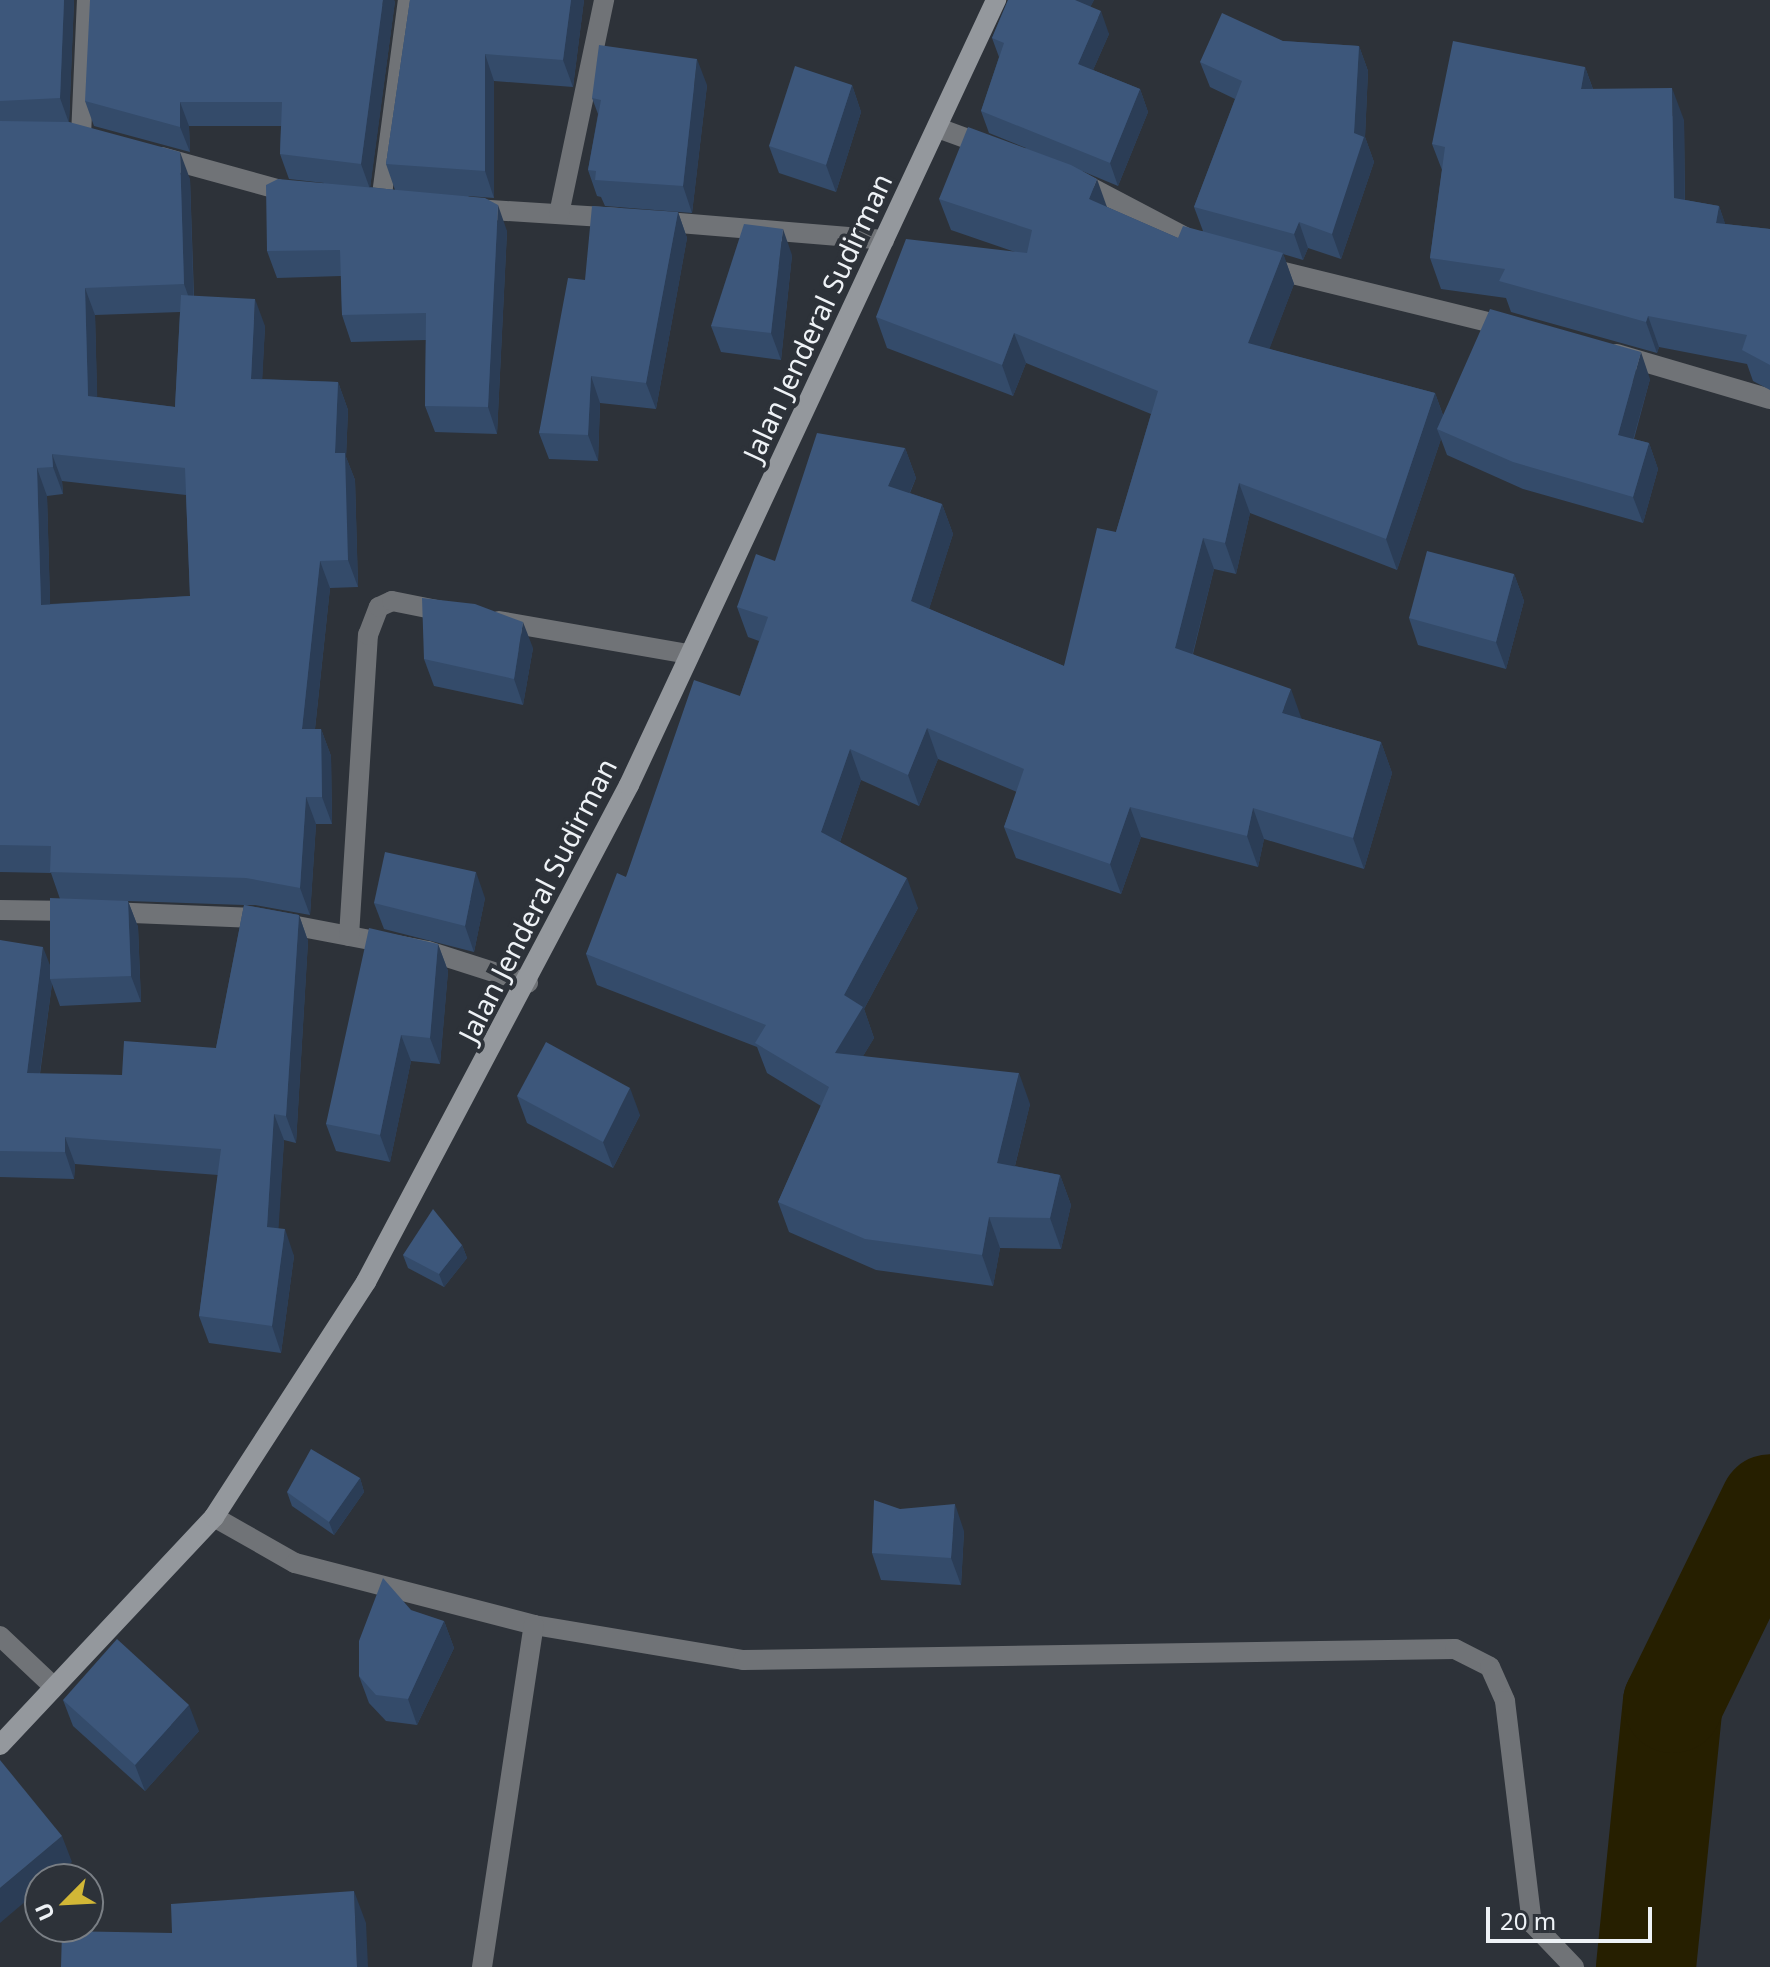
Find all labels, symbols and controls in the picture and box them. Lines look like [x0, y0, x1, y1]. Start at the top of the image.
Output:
street label: Jalan Jenderal Sudirman [735, 168, 899, 466]
street label: Jalan Jenderal Sudirman [451, 753, 623, 1047]
north arrow [24, 1863, 104, 1943]
scale bar [1490, 1891, 1656, 1941]
text: U [27, 1898, 61, 1926]
text: 20 m [1500, 1904, 1556, 1937]

